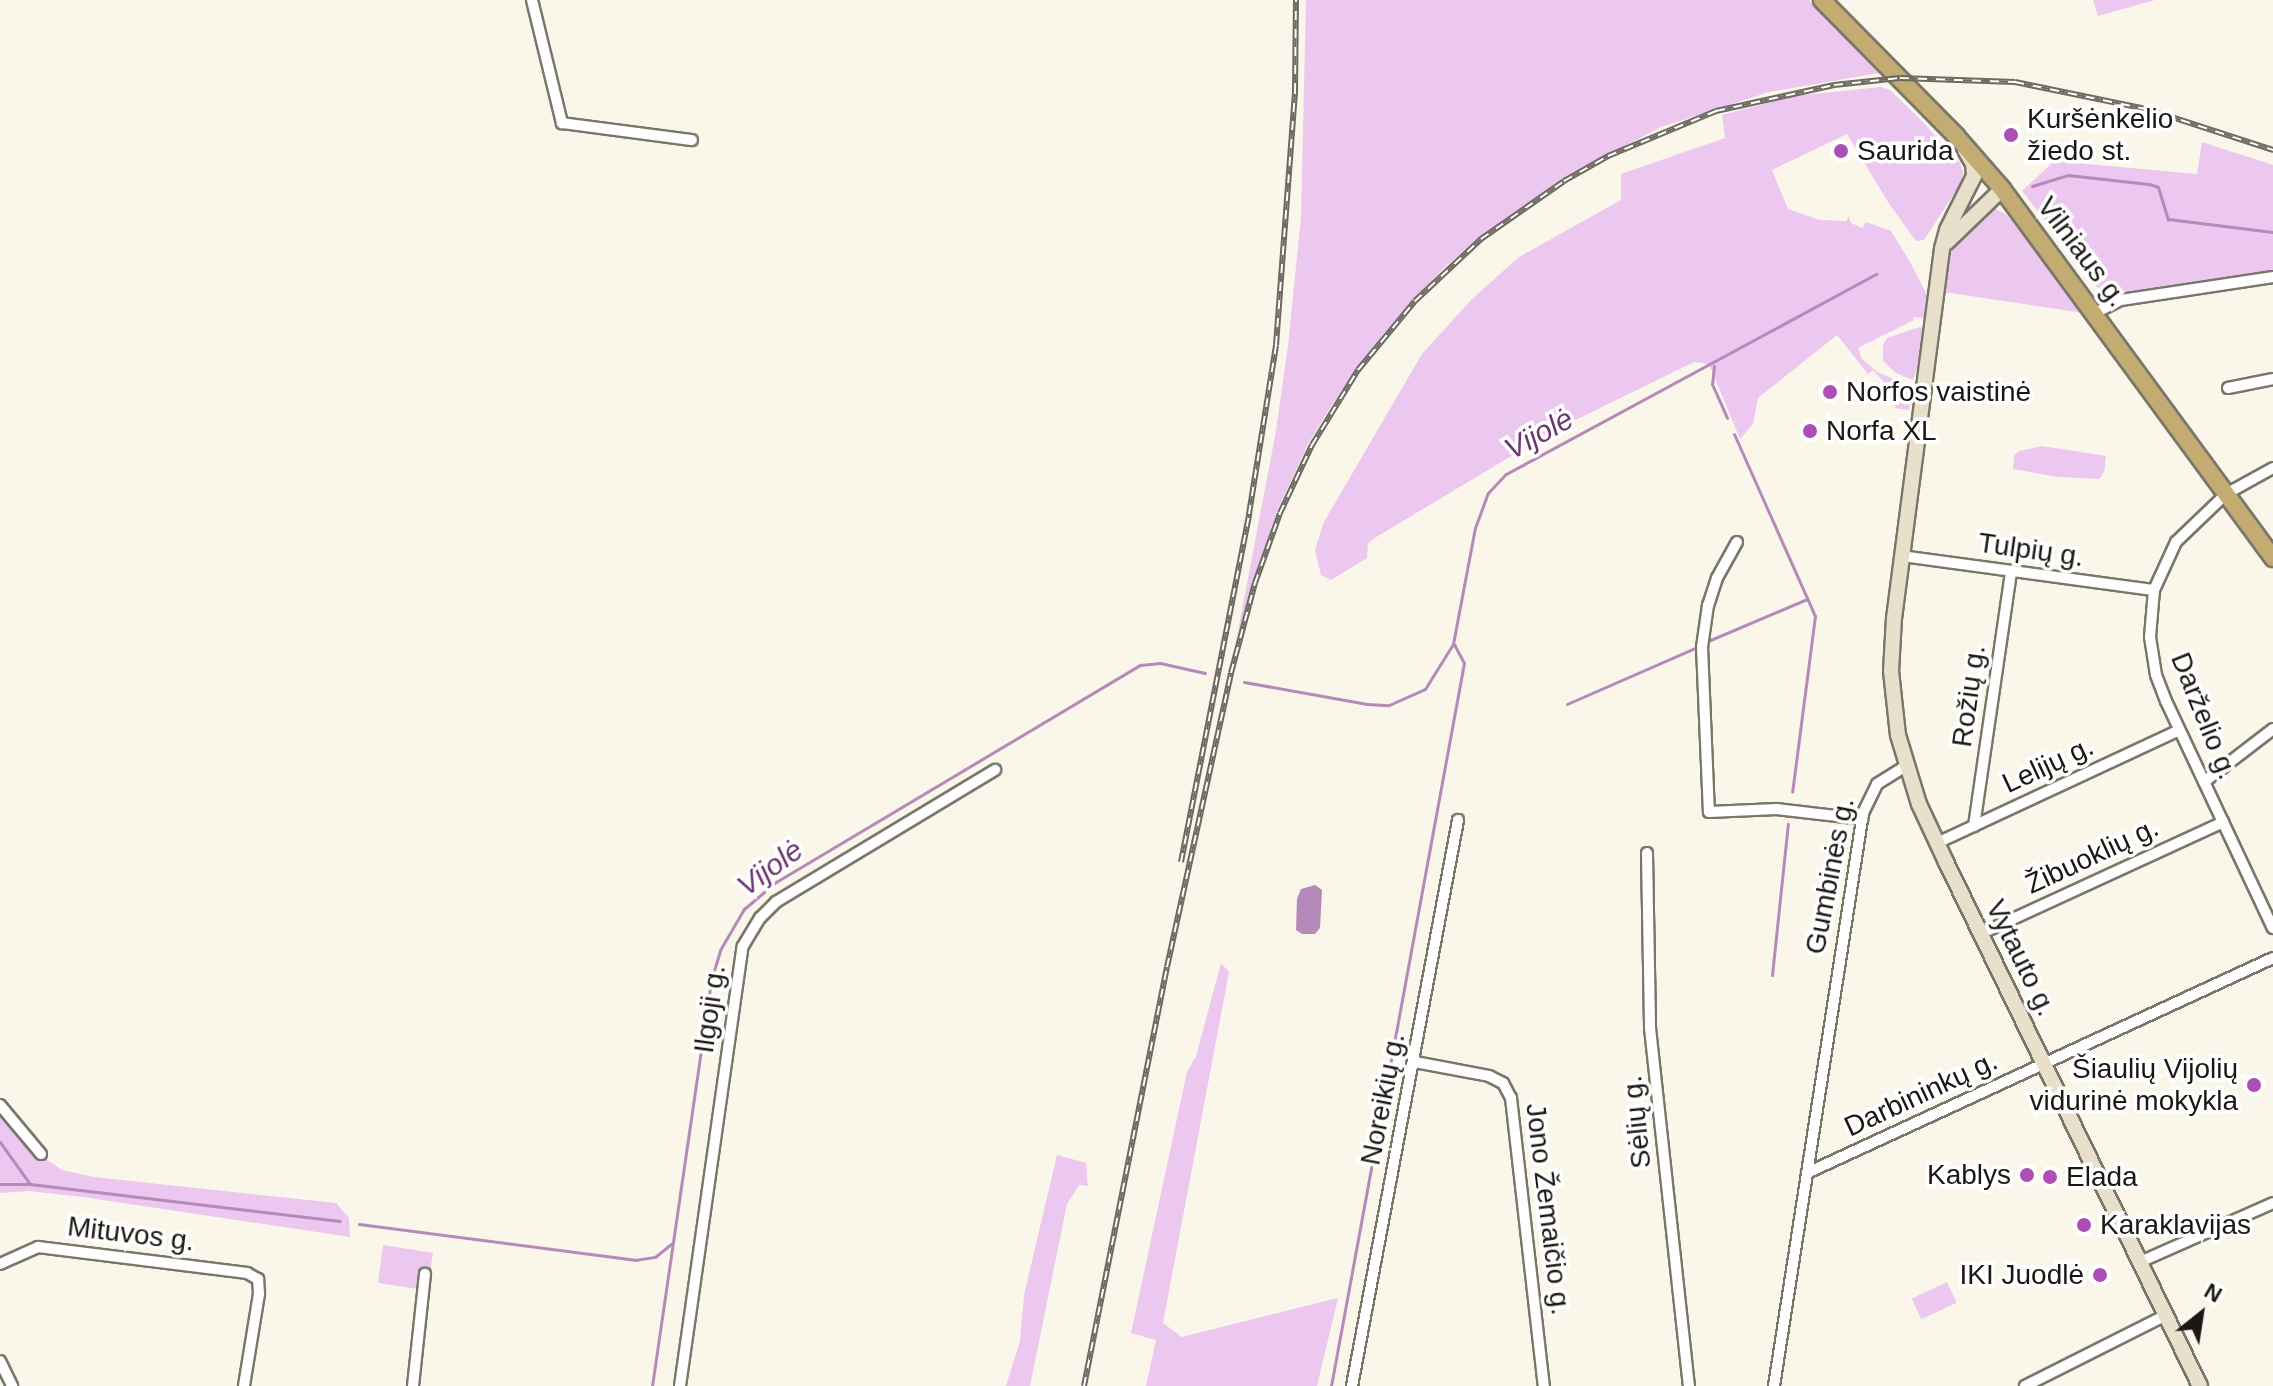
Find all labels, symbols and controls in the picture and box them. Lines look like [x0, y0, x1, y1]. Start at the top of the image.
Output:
place label: Kuršėnkelio žiedo st. [2027, 102, 2173, 168]
marker: Kuršėnkelio žiedo st. [2002, 126, 2020, 144]
place label: Saurida [1857, 134, 1954, 168]
marker: Saurida [1832, 142, 1850, 160]
street label: Vilniaus g. [2030, 191, 2134, 313]
place label: Norfos vaistinė [1846, 375, 2031, 409]
marker: Norfos vaistinė [1821, 383, 1839, 401]
water label: Vijolė [1498, 401, 1580, 467]
place label: Norfa XL [1826, 414, 1936, 448]
marker: Norfa XL [1801, 422, 1819, 440]
street label: Tulpių g. [1976, 526, 2086, 574]
street label: Rožių g. [1945, 643, 1993, 749]
street label: Darželio g. [2163, 648, 2245, 784]
street label: Lelijų g. [1997, 729, 2099, 801]
street label: Gumbinės g. [1798, 795, 1862, 957]
street label: Žibuoklių g. [2020, 811, 2164, 901]
water label: Vijolė [730, 832, 810, 904]
street label: Vytauto g. [1978, 894, 2064, 1022]
street label: Ilgoji g. [687, 963, 733, 1055]
street label: Noreikių g. [1354, 1030, 1412, 1168]
street label: Darbininkų g. [1839, 1044, 2003, 1144]
place label: Šiaulių Vijolių vidurinė mokykla [2029, 1052, 2238, 1118]
street label: Sėlių g. [1615, 1074, 1659, 1170]
marker: Šiaulių Vijolių vidurinė mokykla [2245, 1076, 2263, 1094]
street label: Jono Žemaičio g. [1518, 1101, 1578, 1317]
place label: Kablys [1927, 1158, 2011, 1192]
place label: Elada [2066, 1160, 2138, 1194]
marker: Kablys [2018, 1166, 2036, 1184]
marker: Elada [2041, 1168, 2059, 1186]
place label: Karaklavijas [2100, 1208, 2251, 1242]
street label: Mituvos g. [66, 1210, 196, 1258]
marker: Karaklavijas [2075, 1216, 2093, 1234]
place label: IKI Juodlė [1959, 1258, 2084, 1292]
marker: IKI Juodlė [2091, 1266, 2109, 1284]
north arrow [2161, 1274, 2241, 1354]
text: N [2200, 1278, 2226, 1308]

